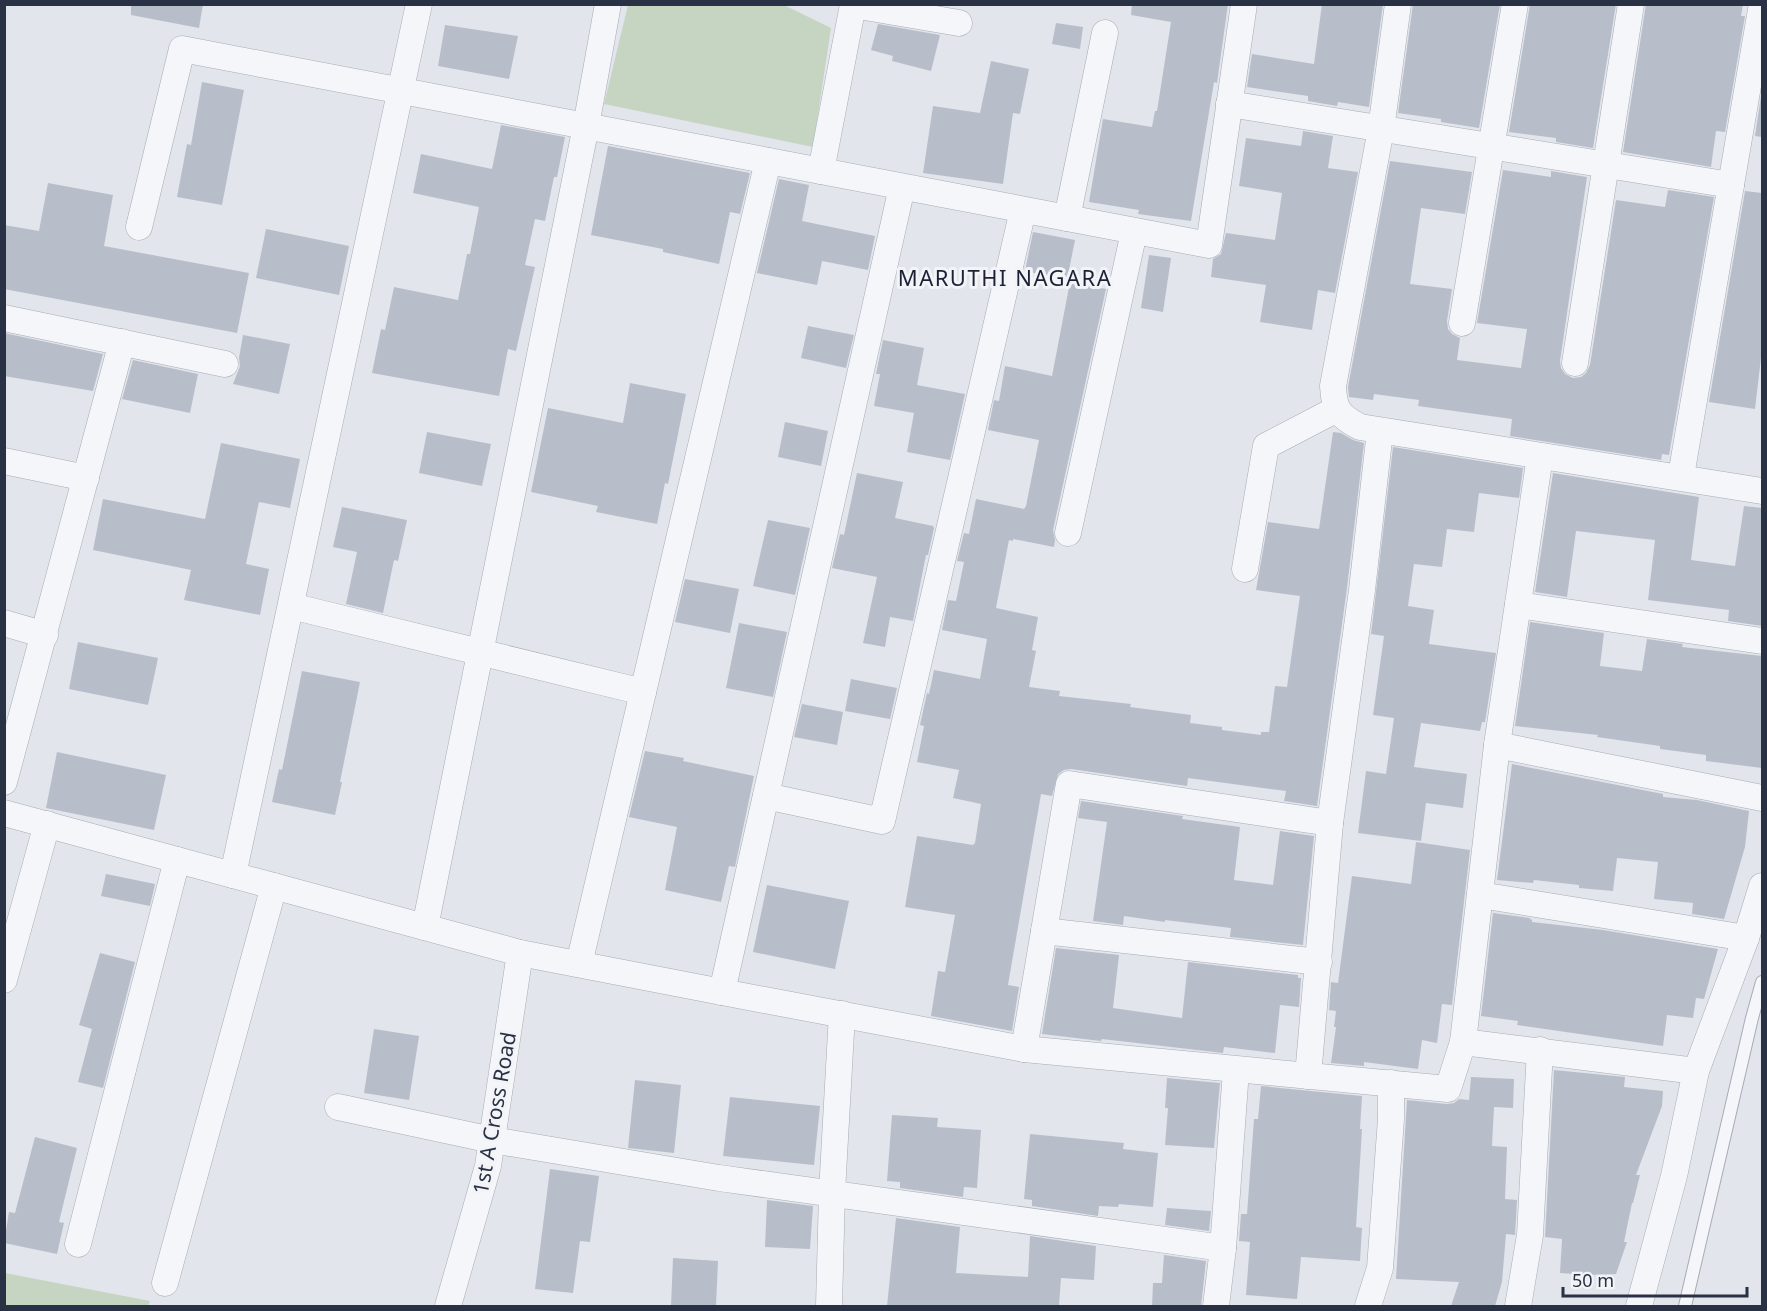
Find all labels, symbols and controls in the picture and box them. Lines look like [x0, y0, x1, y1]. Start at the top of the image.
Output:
district label: MARUTHI NAGARA [898, 262, 1112, 292]
street label: 1st A Cross Road [466, 1030, 522, 1196]
scale bar [1563, 1260, 1748, 1298]
text: 50 m [1572, 1268, 1614, 1292]

